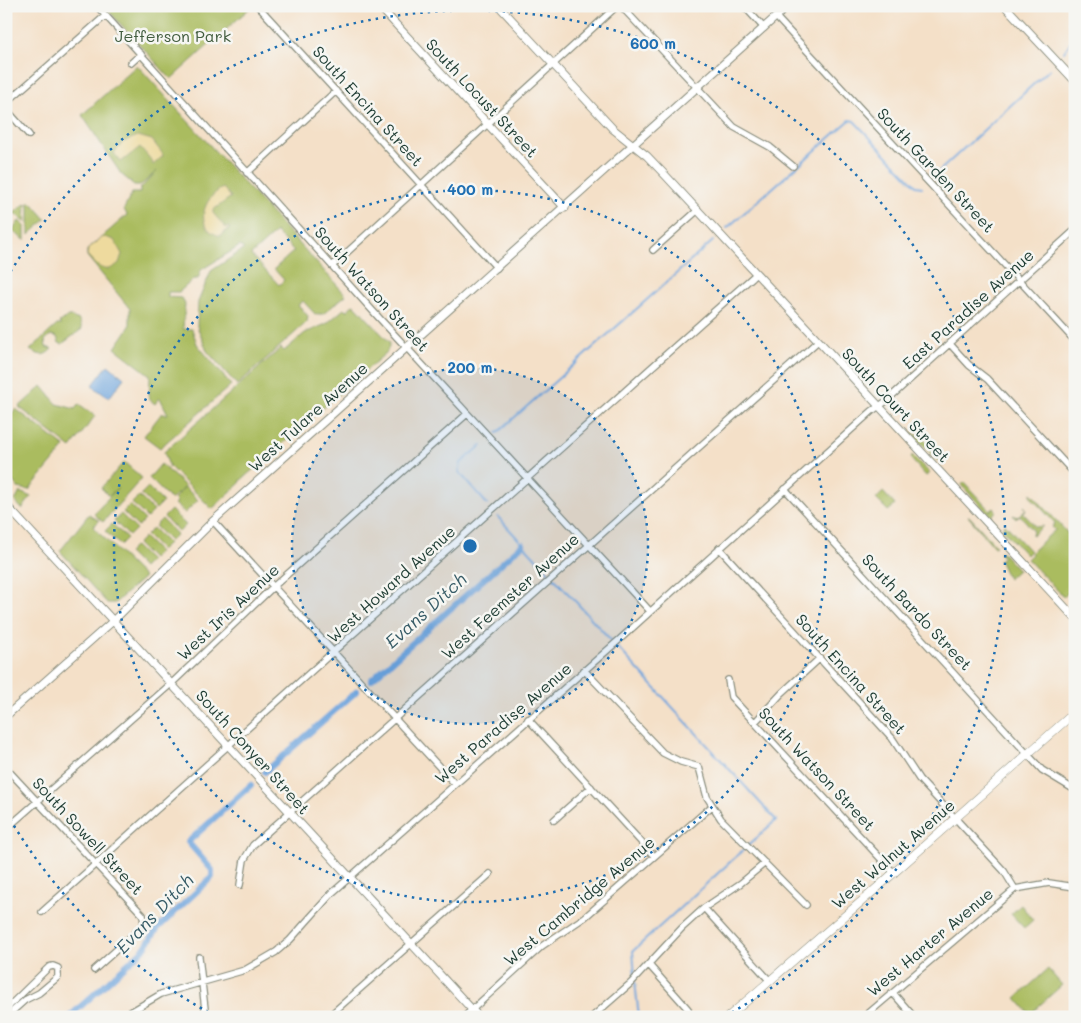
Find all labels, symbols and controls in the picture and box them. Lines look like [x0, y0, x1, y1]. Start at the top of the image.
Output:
park label: Jefferson Park [115, 25, 231, 46]
text: 600 m [630, 33, 676, 53]
street label: South Locust Street [422, 34, 543, 162]
street label: South Encina Street [308, 41, 428, 171]
street label: South Garden Street [873, 103, 1000, 237]
text: 400 m [447, 179, 493, 199]
street label: South Watson Street [310, 222, 434, 356]
street label: East Paradise Avenue [897, 244, 1038, 373]
street label: South Court Street [838, 343, 955, 466]
street label: West Tulare Avenue [243, 357, 372, 476]
text: 200 m [448, 357, 493, 377]
street label: West Howard Avenue [322, 520, 459, 647]
street label: West Feemster Avenue [436, 528, 583, 663]
centre of rings [461, 537, 479, 555]
street label: South Bardo Street [858, 549, 977, 674]
street label: West Iris Avenue [172, 559, 283, 664]
water label: Evans Ditch [379, 567, 471, 653]
street label: South Encina Street [791, 609, 911, 739]
street label: West Paradise Avenue [430, 657, 576, 788]
street label: South Conyer Street [192, 685, 315, 818]
street label: South Watson Street [755, 702, 880, 835]
street label: South Sowell Street [28, 772, 148, 899]
street label: West Walnut Avenue [827, 794, 959, 913]
street label: West Cambridge Avenue [499, 831, 659, 970]
water label: Evans Ditch [110, 868, 198, 958]
street label: West Harter Avenue [862, 883, 997, 1001]

